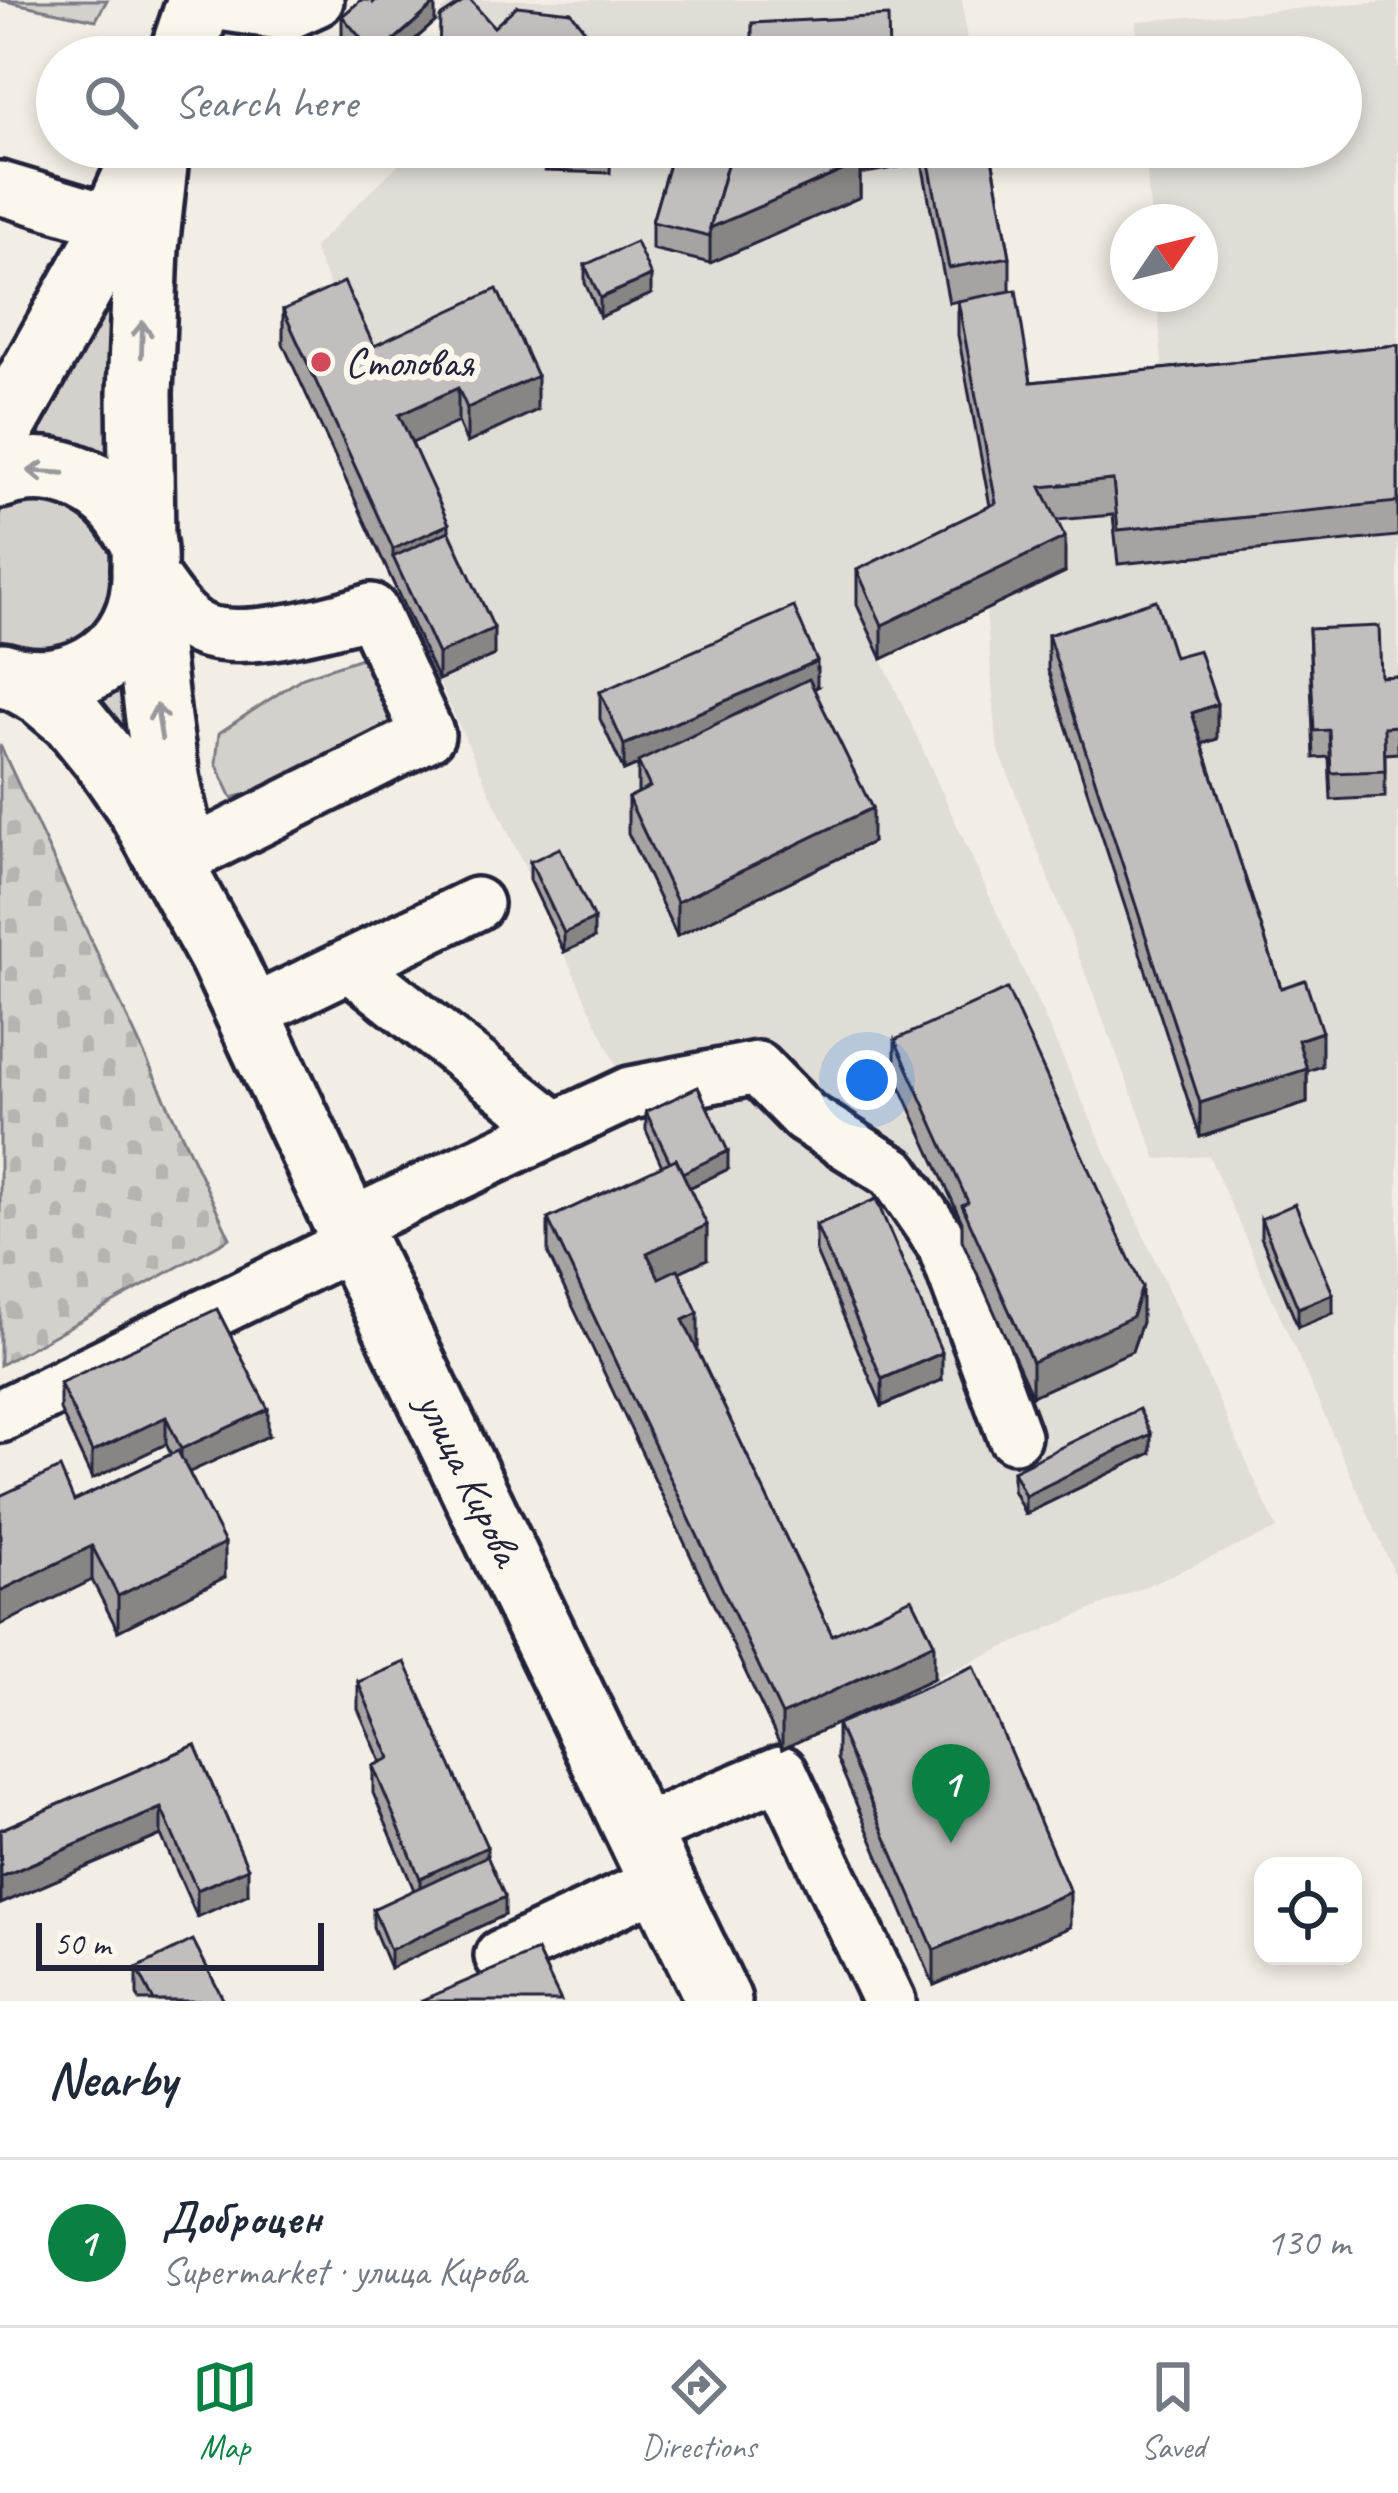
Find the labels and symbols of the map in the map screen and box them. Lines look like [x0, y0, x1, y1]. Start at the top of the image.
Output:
north arrow [1110, 204, 1218, 312]
one-way arrow [131, 320, 154, 359]
place label: Столовая [345, 336, 475, 389]
marker: Столовая [308, 349, 334, 375]
one-way arrow [27, 460, 66, 483]
one-way arrow [146, 703, 169, 742]
your location [837, 1050, 897, 1110]
street label: улица Кирова [403, 1381, 535, 1577]
pin: 1 [912, 1744, 990, 1843]
scale bar [36, 1917, 324, 1970]

